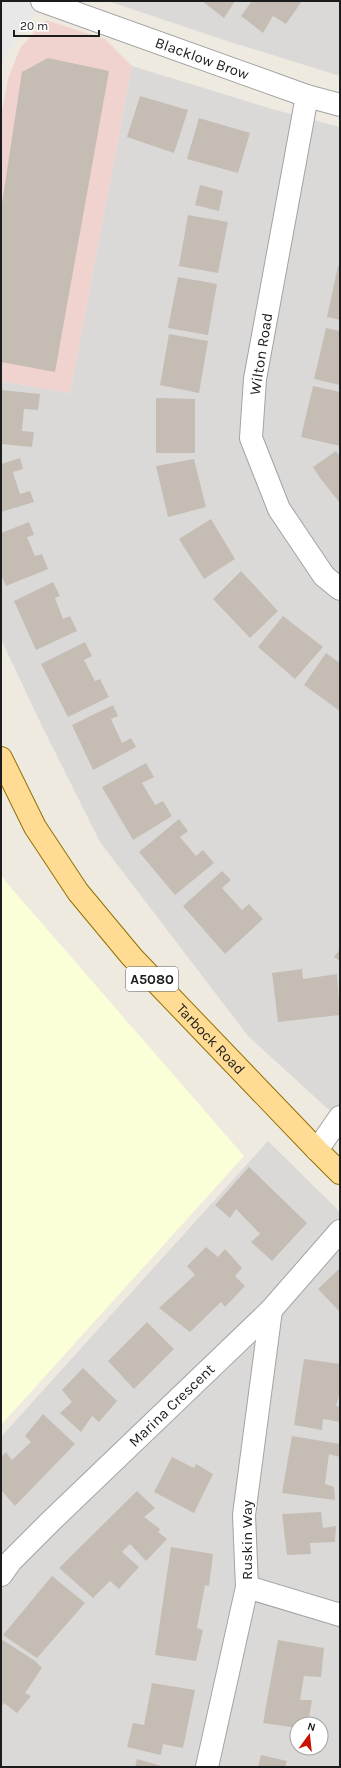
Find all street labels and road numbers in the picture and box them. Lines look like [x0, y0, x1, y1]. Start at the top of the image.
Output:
street label: Blacklow Brow [153, 33, 252, 84]
street label: Wilton Road [246, 312, 276, 396]
road number: A5080 [126, 967, 178, 991]
street label: Tarbock Road [173, 1000, 249, 1078]
street label: Marina Crescent [125, 1360, 219, 1451]
street label: Ruskin Way [238, 1500, 256, 1580]

